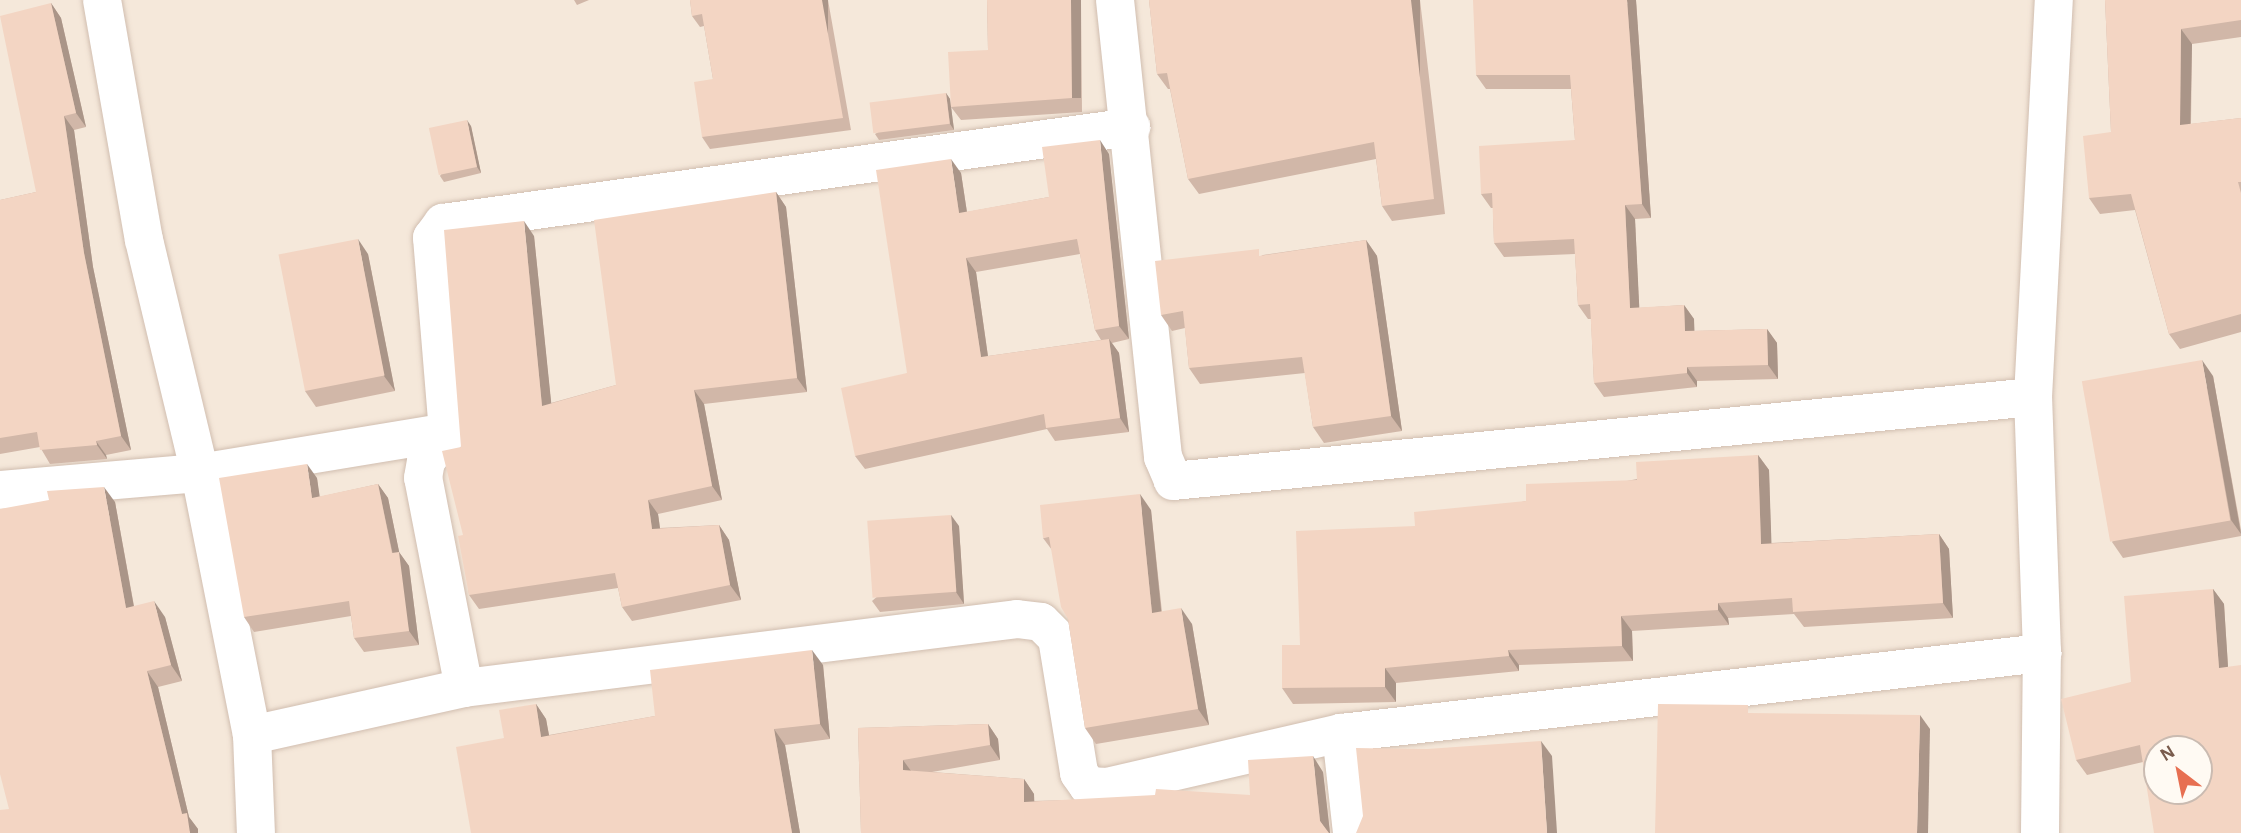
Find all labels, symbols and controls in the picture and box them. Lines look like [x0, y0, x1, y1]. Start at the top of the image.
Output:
north arrow [2143, 735, 2213, 805]
text: N [2157, 742, 2178, 765]

